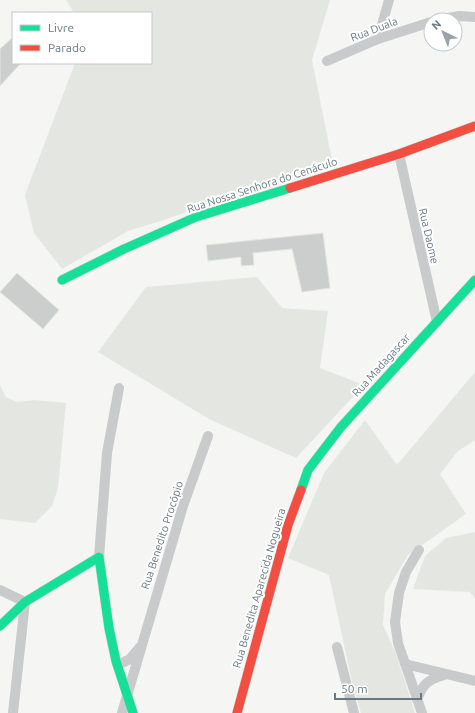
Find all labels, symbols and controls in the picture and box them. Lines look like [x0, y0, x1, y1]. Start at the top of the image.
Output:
legend [12, 12, 152, 64]
north arrow [423, 12, 463, 52]
street label: Rua Duala [349, 15, 399, 43]
text: N [429, 17, 443, 32]
text: Livre [48, 21, 74, 34]
text: Parado [48, 41, 86, 54]
street label: Rua Nossa Senhora do Cenáculo [185, 155, 339, 215]
street label: Rua Daome [417, 207, 441, 265]
street label: Rua Madagascar [350, 331, 413, 399]
street label: Rua Benedito Procópio [139, 479, 185, 591]
street label: Rua Benedita Aparecida Nogueira [230, 507, 288, 669]
scale bar [335, 675, 421, 701]
text: 50 m [341, 682, 368, 695]

